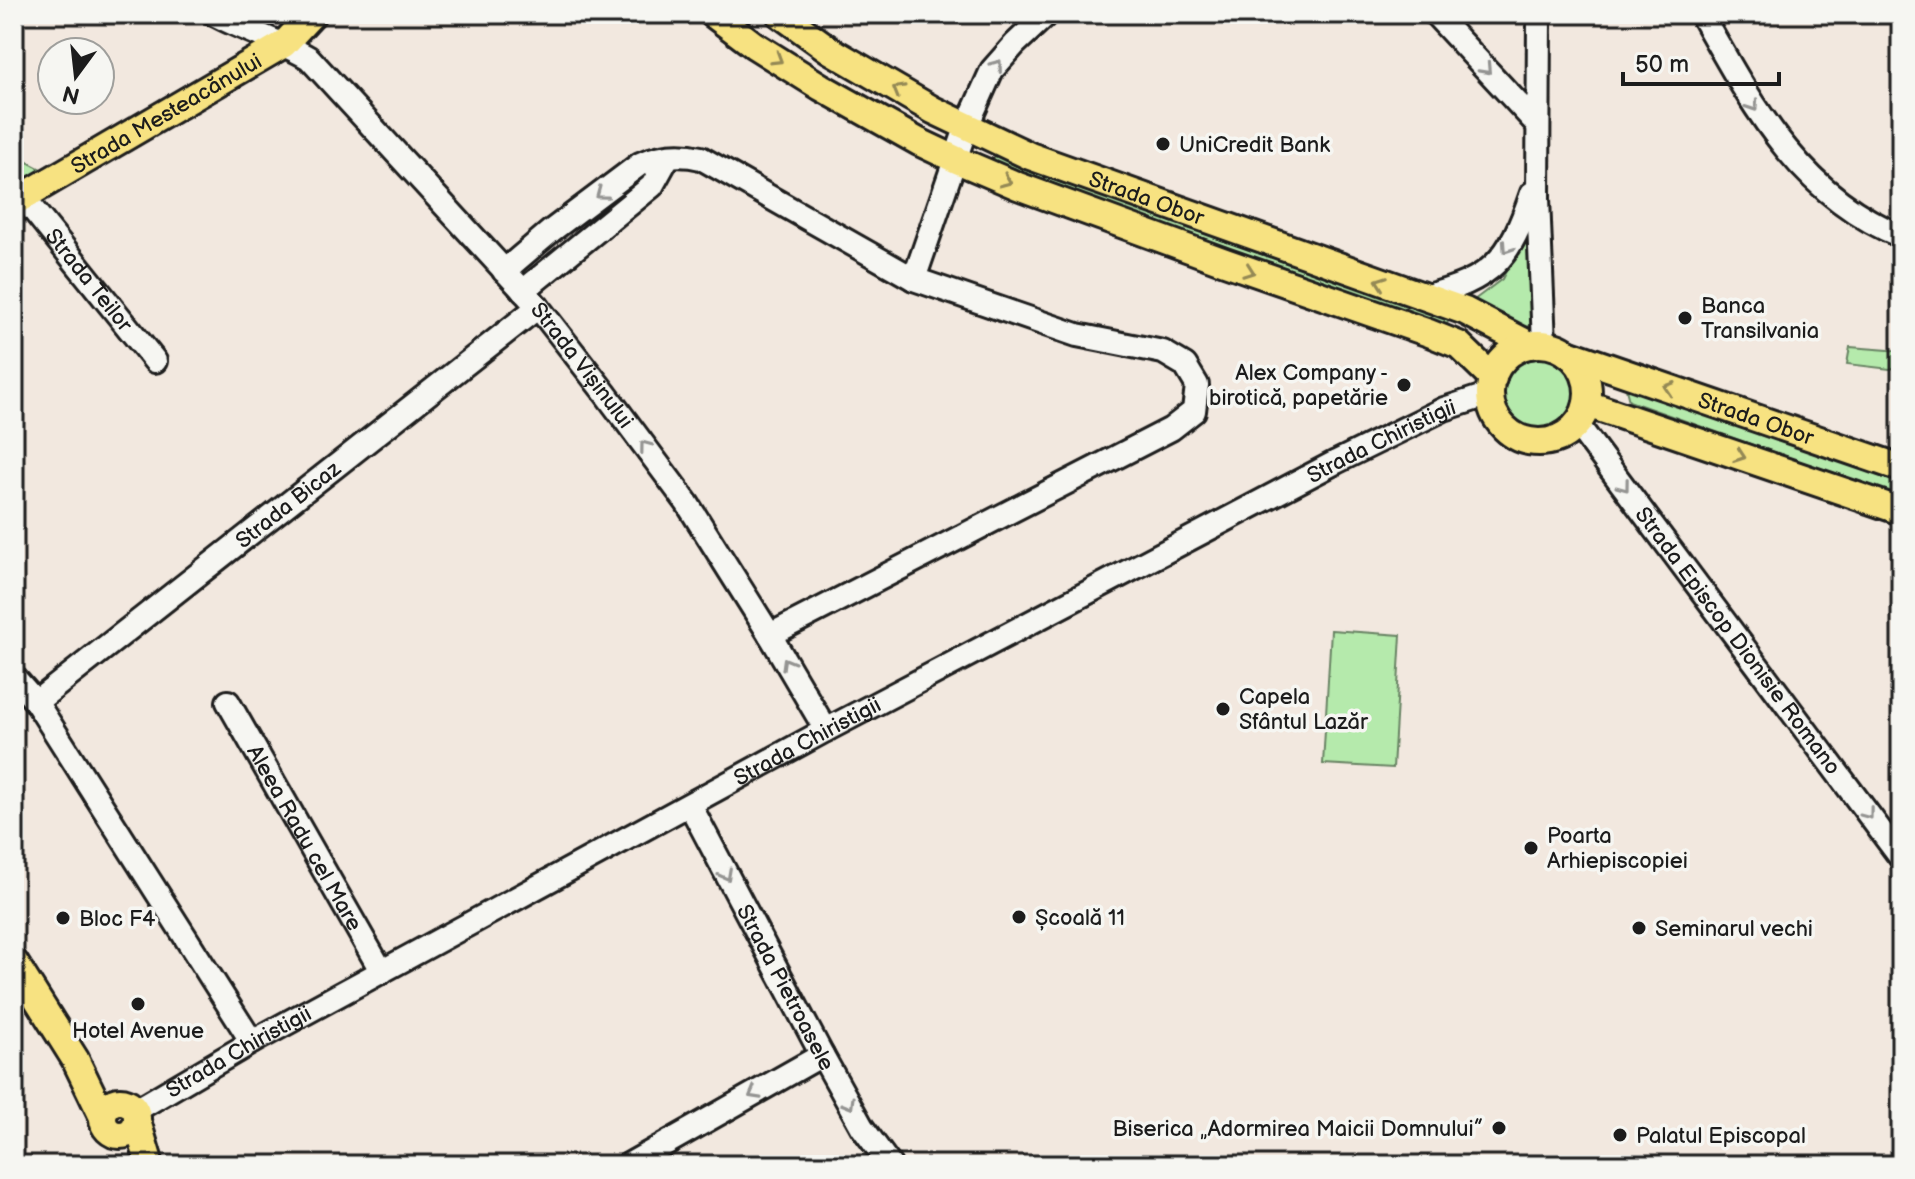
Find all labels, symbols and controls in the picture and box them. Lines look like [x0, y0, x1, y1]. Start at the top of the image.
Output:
north arrow [36, 36, 116, 116]
scale bar [1623, 36, 1779, 86]
street label: Strada Mesteacănului [66, 48, 267, 181]
one-way arrow [768, 49, 782, 64]
text: 50 m [1635, 50, 1689, 79]
one-way arrow [988, 59, 1002, 73]
one-way arrow [1476, 60, 1490, 75]
text: N [60, 79, 83, 109]
one-way arrow [892, 84, 907, 100]
one-way arrow [1744, 97, 1759, 112]
place label: UniCredit Bank [1179, 132, 1330, 159]
marker: UniCredit Bank [1154, 135, 1172, 153]
street label: Strada Obor [1085, 166, 1208, 232]
one-way arrow [998, 171, 1012, 188]
one-way arrow [595, 184, 610, 198]
street label: Strada Teilor [39, 223, 139, 338]
one-way arrow [1502, 240, 1517, 254]
one-way arrow [1242, 262, 1256, 278]
one-way arrow [1375, 275, 1389, 291]
place label: Banca Transilvania [1701, 293, 1819, 345]
street label: Strada Vișinului [524, 297, 639, 434]
marker: Banca Transilvania [1676, 309, 1694, 327]
place label: Alex Company - birotică, papetărie [1209, 360, 1388, 412]
marker: Alex Company - birotică, papetărie [1395, 376, 1413, 394]
one-way arrow [1662, 381, 1676, 397]
street label: Strada Obor [1694, 387, 1818, 452]
street label: Strada Chiristigii [1303, 394, 1459, 490]
one-way arrow [640, 440, 654, 455]
one-way arrow [1733, 447, 1747, 463]
street label: Strada Bicaz [231, 455, 347, 555]
one-way arrow [1614, 478, 1628, 492]
street label: Strada Episcop Dionisie Romano [1629, 502, 1846, 780]
one-way arrow [781, 657, 797, 672]
place label: Capela Sfântul Lazăr [1239, 684, 1369, 736]
street label: Strada Chiristigii [730, 692, 886, 792]
marker: Capela Sfântul Lazăr [1214, 700, 1232, 718]
street label: Aleea Radu cel Mare [240, 741, 368, 936]
one-way arrow [1859, 806, 1873, 820]
place label: Poarta Arhiepiscopiei [1547, 823, 1688, 875]
marker: Poarta Arhiepiscopiei [1522, 839, 1540, 857]
one-way arrow [717, 866, 732, 881]
street label: Strada Pietroasele [730, 900, 840, 1076]
place label: Școală 11 [1035, 905, 1125, 932]
place label: Bloc F4 [79, 906, 156, 933]
marker: Școală 11 [1010, 908, 1028, 926]
marker: Bloc F4 [54, 909, 72, 927]
place label: Seminarul vechi [1655, 916, 1813, 943]
marker: Seminarul vechi [1630, 919, 1648, 937]
marker: Hotel Avenue [129, 995, 147, 1013]
street label: Strada Chiristigii [161, 1000, 316, 1104]
place label: Hotel Avenue [72, 1018, 204, 1045]
one-way arrow [748, 1084, 763, 1100]
one-way arrow [839, 1095, 855, 1110]
place label: Biserica „Adormirea Maicii Domnului” [1112, 1116, 1483, 1143]
marker: Biserica „Adormirea Maicii Domnului” [1490, 1119, 1508, 1137]
place label: Palatul Episcopal [1636, 1123, 1806, 1150]
marker: Palatul Episcopal [1611, 1126, 1629, 1144]

